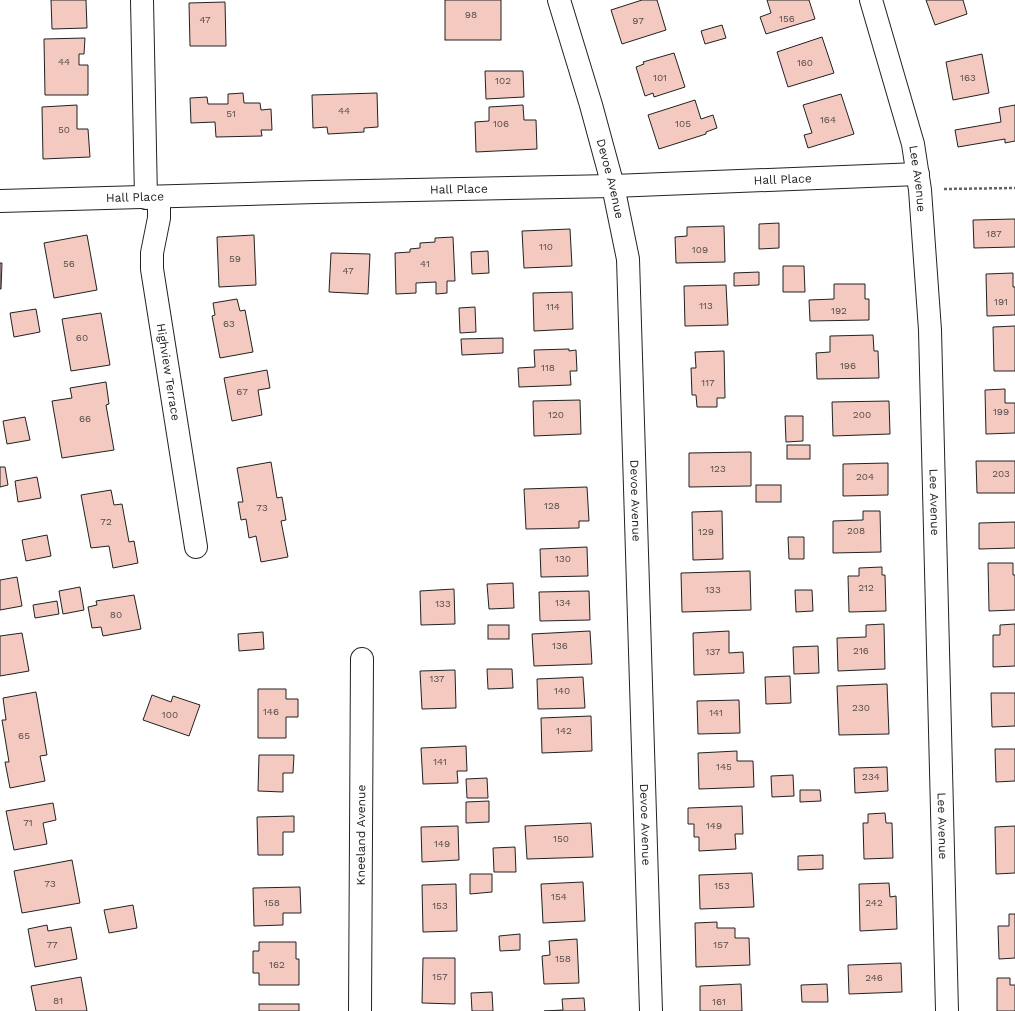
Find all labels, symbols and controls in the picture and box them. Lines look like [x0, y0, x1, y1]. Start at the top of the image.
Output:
house number: 98 [465, 9, 477, 20]
house number: 156 [779, 13, 795, 24]
house number: 47 [199, 14, 211, 25]
house number: 97 [632, 15, 644, 26]
house number: 44 [58, 56, 70, 67]
house number: 160 [797, 57, 813, 68]
house number: 101 [653, 72, 667, 83]
house number: 163 [960, 72, 976, 83]
house number: 102 [495, 75, 511, 86]
house number: 44 [338, 105, 350, 116]
house number: 51 [226, 108, 236, 119]
house number: 164 [820, 114, 836, 125]
house number: 106 [493, 118, 509, 129]
house number: 105 [675, 118, 691, 129]
house number: 50 [58, 124, 70, 135]
street label: Devoe Avenue [593, 137, 627, 220]
street label: Lee Avenue [906, 144, 929, 212]
street label: Hall Place [753, 171, 812, 187]
street label: Hall Place [430, 182, 488, 197]
street label: Hall Place [106, 189, 164, 205]
house number: 187 [986, 228, 1002, 239]
house number: 110 [539, 241, 553, 252]
house number: 109 [692, 244, 708, 255]
house number: 59 [229, 253, 241, 264]
house number: 56 [63, 258, 75, 269]
house number: 41 [420, 258, 430, 269]
house number: 47 [342, 265, 354, 276]
house number: 191 [994, 296, 1008, 307]
house number: 113 [699, 300, 713, 311]
house number: 114 [546, 301, 560, 312]
house number: 192 [831, 305, 847, 316]
house number: 63 [223, 318, 235, 329]
street label: Highview Terrace [154, 322, 183, 422]
house number: 60 [76, 332, 88, 343]
house number: 196 [840, 360, 856, 371]
house number: 118 [541, 362, 555, 373]
house number: 117 [701, 377, 715, 388]
house number: 67 [236, 386, 248, 397]
house number: 199 [993, 406, 1009, 417]
house number: 120 [548, 409, 564, 420]
house number: 200 [853, 409, 871, 420]
house number: 66 [79, 413, 91, 424]
street label: Devoe Avenue [627, 459, 644, 542]
house number: 123 [710, 463, 726, 474]
street label: Lee Avenue [926, 468, 942, 536]
house number: 203 [992, 468, 1010, 479]
house number: 204 [856, 471, 874, 482]
house number: 128 [544, 500, 560, 511]
house number: 73 [256, 502, 268, 513]
house number: 72 [100, 516, 112, 527]
house number: 208 [847, 525, 865, 536]
house number: 129 [698, 526, 714, 537]
house number: 130 [555, 553, 571, 564]
house number: 212 [858, 582, 874, 593]
house number: 133 [705, 584, 721, 595]
house number: 134 [555, 597, 571, 608]
house number: 133 [435, 598, 451, 609]
house number: 80 [110, 609, 122, 620]
house number: 136 [552, 640, 568, 651]
house number: 216 [853, 645, 869, 656]
house number: 137 [706, 646, 721, 657]
house number: 137 [430, 673, 445, 684]
house number: 140 [554, 685, 570, 696]
house number: 230 [852, 702, 870, 713]
house number: 146 [263, 706, 279, 717]
house number: 141 [709, 707, 723, 718]
house number: 100 [162, 709, 178, 720]
house number: 142 [556, 725, 572, 736]
house number: 65 [18, 730, 30, 741]
house number: 141 [433, 756, 447, 767]
house number: 145 [716, 761, 732, 772]
house number: 234 [862, 771, 880, 782]
street label: Devoe Avenue [637, 783, 654, 866]
street label: Kneeland Avenue [354, 785, 368, 885]
street label: Lee Avenue [935, 792, 950, 860]
house number: 71 [23, 817, 33, 828]
house number: 149 [706, 820, 722, 831]
house number: 150 [553, 833, 569, 844]
house number: 149 [434, 838, 450, 849]
house number: 73 [44, 878, 56, 889]
house number: 153 [714, 880, 730, 891]
house number: 154 [551, 891, 567, 902]
house number: 158 [264, 897, 280, 908]
house number: 242 [865, 897, 883, 908]
house number: 153 [432, 900, 448, 911]
house number: 77 [46, 939, 58, 950]
house number: 157 [713, 939, 729, 950]
house number: 158 [555, 953, 571, 964]
house number: 162 [269, 959, 285, 970]
house number: 157 [432, 971, 448, 982]
house number: 246 [865, 972, 883, 983]
house number: 81 [53, 995, 63, 1006]
house number: 161 [712, 996, 726, 1007]

